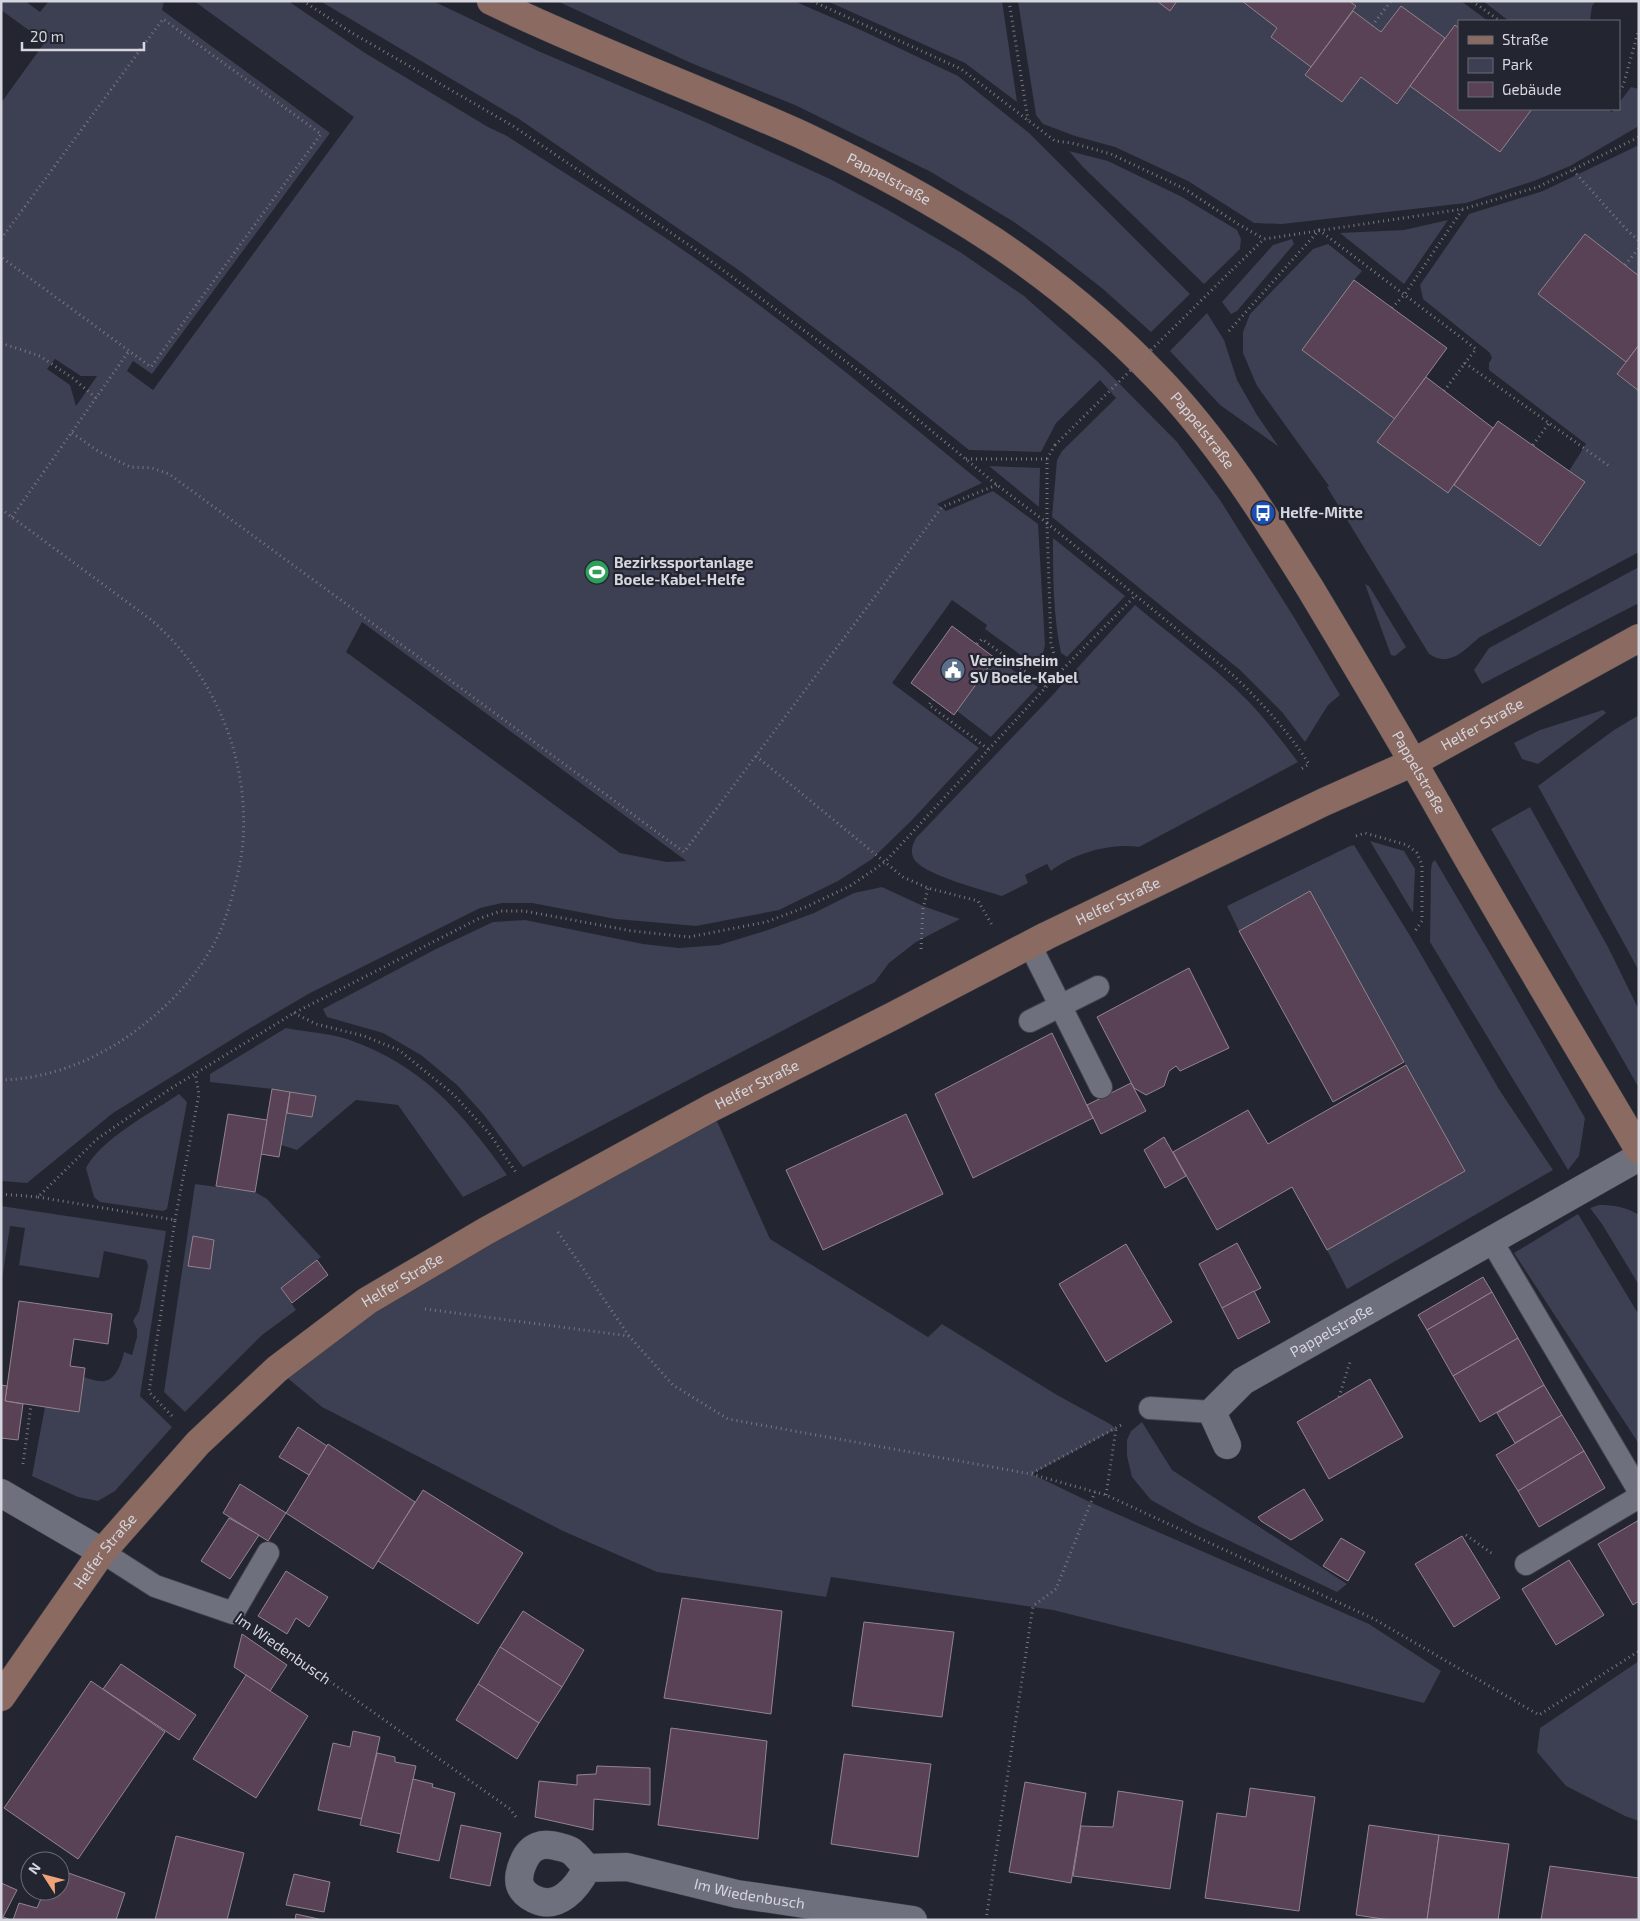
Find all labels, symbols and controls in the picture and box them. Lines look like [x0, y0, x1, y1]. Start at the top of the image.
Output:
scale bar [22, 20, 145, 52]
legend [1458, 20, 1620, 110]
text: 20 m [30, 27, 64, 45]
text: Straße [1502, 30, 1548, 48]
text: Park [1502, 55, 1533, 73]
text: Gebäude [1502, 80, 1561, 98]
street label: Pappelstraße [844, 148, 934, 208]
street label: Pappelstraße [1167, 388, 1239, 472]
bus stop icon: Helfe-Mitte [1250, 500, 1276, 526]
place label: Helfe-Mitte [1280, 503, 1363, 521]
place label: Bezirkssportanlage Boele-Kabel-Helfe [614, 553, 753, 588]
sports icon: Bezirkssportanlage Boele-Kabel-Helfe [584, 559, 610, 585]
place label: Vereinsheim SV Boele-Kabel [970, 651, 1078, 686]
public building icon: Vereinsheim SV Boele-Kabel [940, 657, 966, 683]
street label: Helfer Straße [1437, 694, 1526, 754]
street label: Pappelstraße [1389, 727, 1451, 817]
street label: Helfer Straße [1072, 872, 1163, 928]
street label: Helfer Straße [712, 1055, 802, 1113]
street label: Helfer Straße [358, 1248, 446, 1310]
street label: Pappelstraße [1286, 1299, 1376, 1361]
street label: Helfer Straße [69, 1509, 140, 1592]
street label: Im Wiedenbusch [232, 1609, 335, 1688]
north arrow [20, 1851, 70, 1901]
text: N [24, 1859, 44, 1877]
street label: Im Wiedenbusch [693, 1874, 806, 1912]

